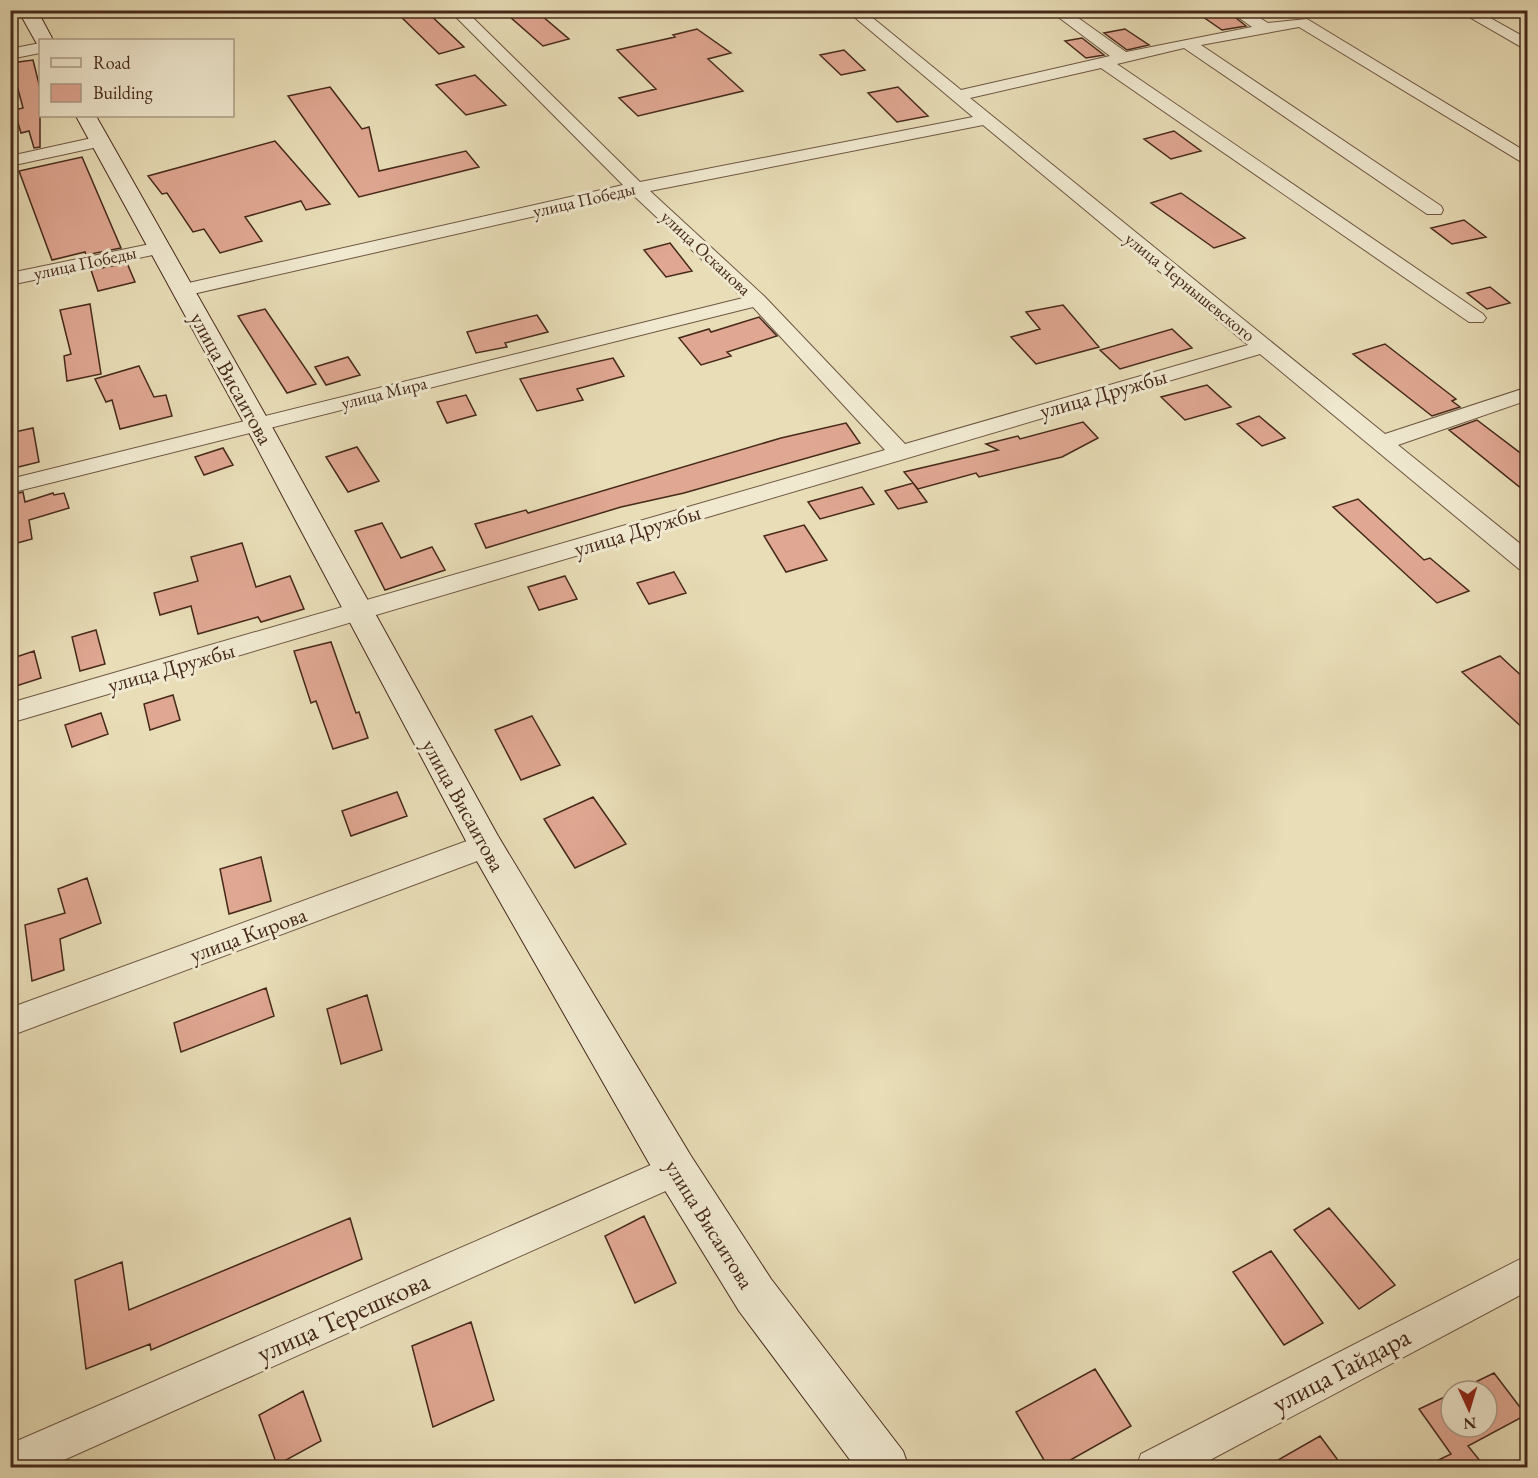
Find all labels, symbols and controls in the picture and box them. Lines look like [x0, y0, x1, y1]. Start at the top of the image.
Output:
legend [39, 39, 234, 117]
text: Road [93, 51, 132, 74]
text: Building [93, 81, 153, 104]
street label: улица Победы [531, 177, 637, 222]
street label: улица Осканова [656, 205, 757, 301]
street label: улица Чернышевского [1120, 227, 1260, 346]
street label: улица Победы [32, 240, 138, 285]
street label: улица Висаитова [183, 307, 280, 450]
street label: улица Дружбы [1036, 361, 1170, 425]
street label: улица Мира [339, 371, 430, 414]
street label: улица Дружбы [570, 497, 704, 564]
street label: улица Дружбы [104, 635, 238, 699]
street label: улица Висаитова [415, 734, 512, 877]
street label: улица Кирова [186, 900, 311, 969]
street label: улица Висаитова [658, 1154, 761, 1295]
street label: улица Терешкова [251, 1263, 435, 1370]
street label: улица Гайдара [1266, 1318, 1416, 1421]
north arrow [1439, 1379, 1499, 1439]
text: N [1463, 1413, 1477, 1434]

